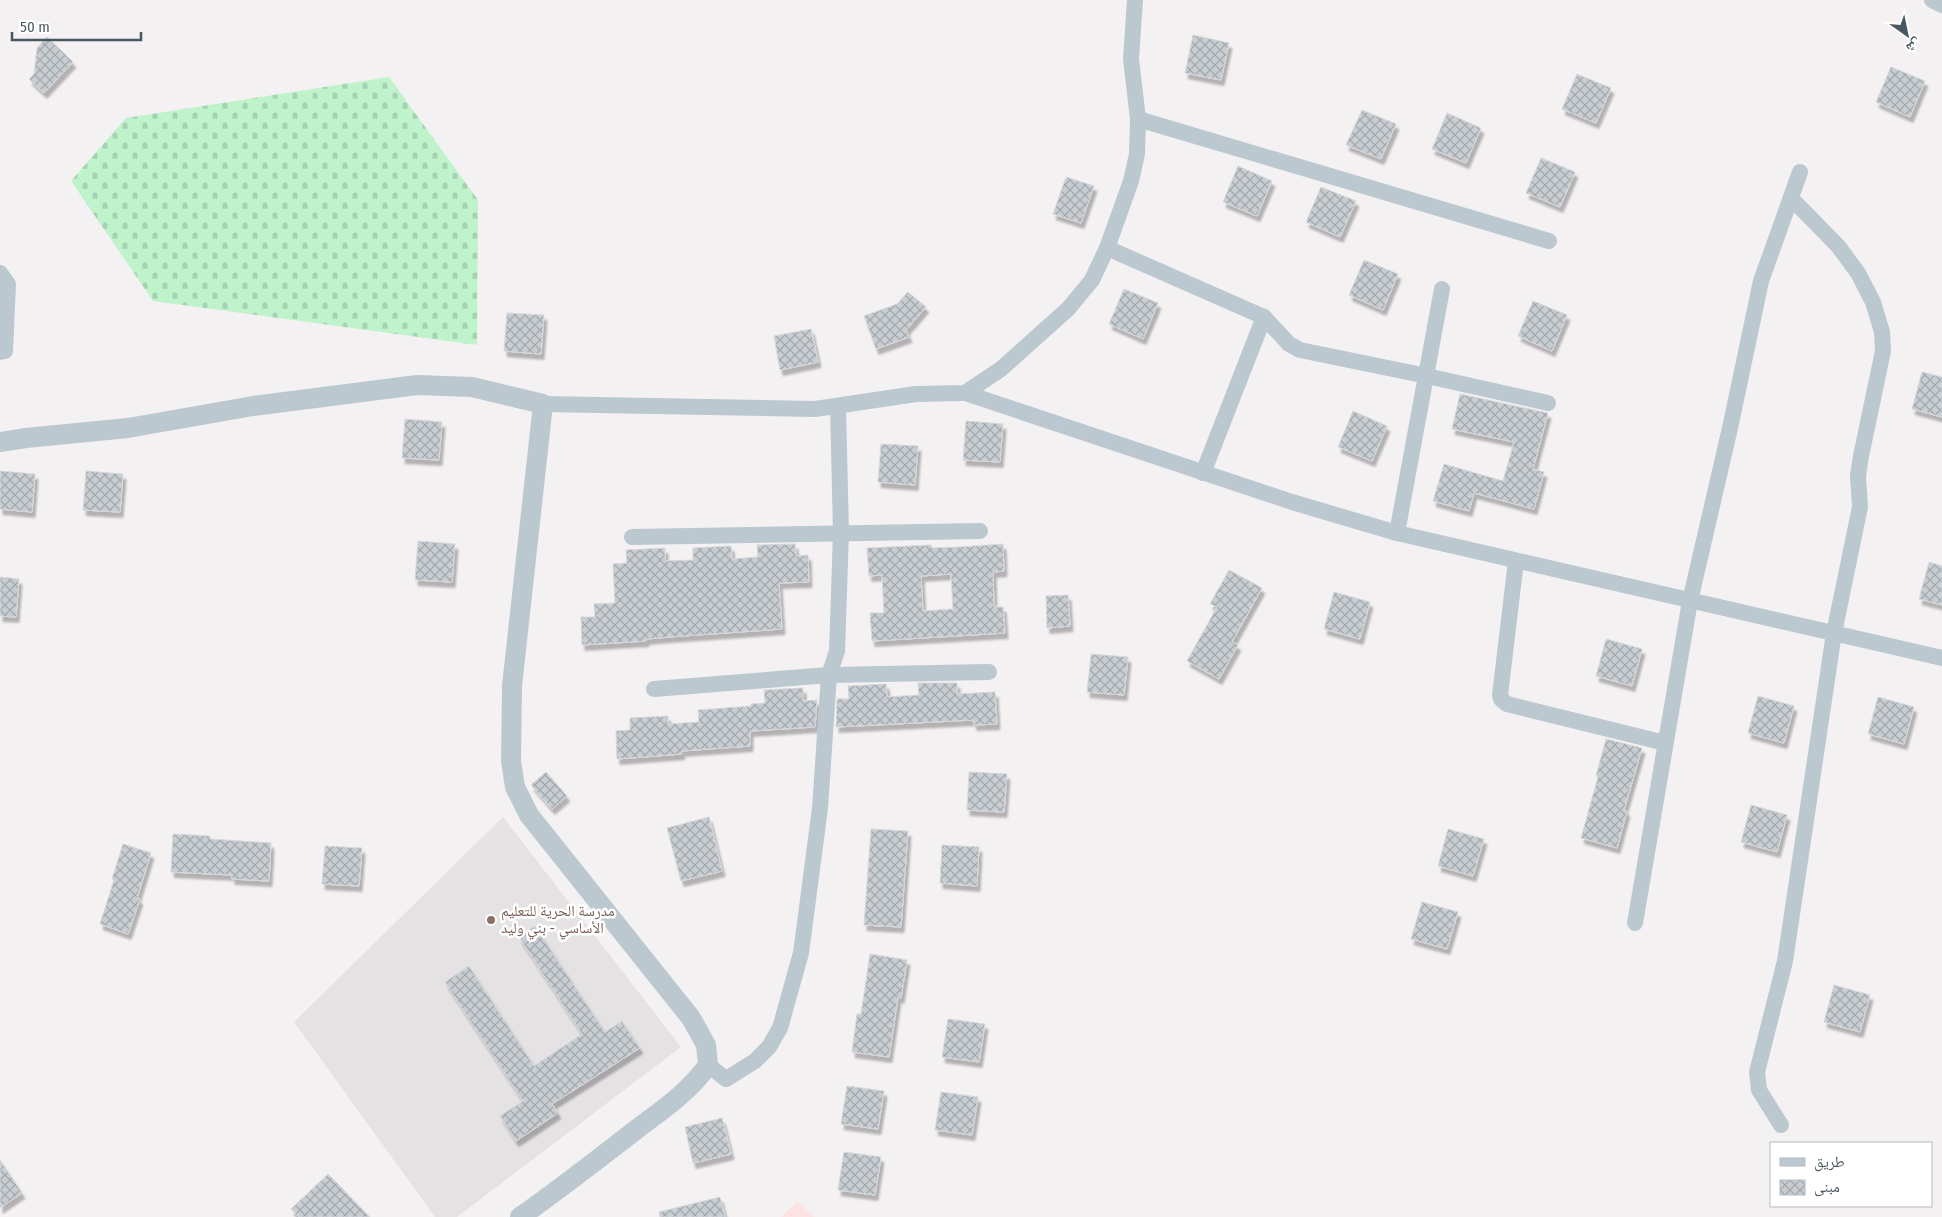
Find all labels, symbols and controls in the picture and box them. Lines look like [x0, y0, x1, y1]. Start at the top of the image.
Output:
scale bar [12, 10, 141, 42]
north arrow [1882, 10, 1932, 60]
text: 50 m [20, 18, 50, 36]
text: ش [1903, 34, 1925, 57]
place label: مدرسة الحرية للتعليم الأساسي - بني وليد [501, 902, 615, 940]
marker: مدرسة الحرية للتعليم الأساسي - بني وليد [485, 914, 497, 926]
legend [1770, 1142, 1932, 1207]
text: طريق [1814, 1153, 1845, 1172]
text: مبنى [1814, 1178, 1840, 1197]

